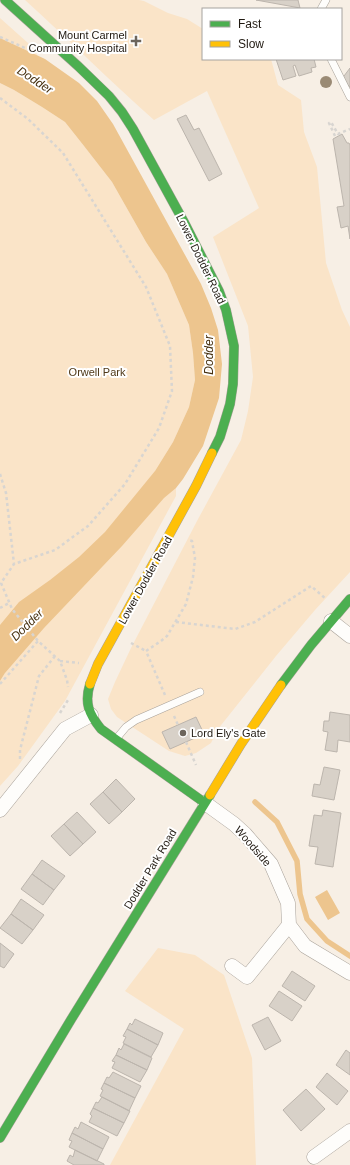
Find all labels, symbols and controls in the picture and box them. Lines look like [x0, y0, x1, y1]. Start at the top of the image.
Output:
legend [202, 8, 342, 60]
text: Fast [238, 17, 262, 31]
place label: Mount Carmel Community Hospital [29, 29, 127, 54]
marker: Mount Carmel Community Hospital [130, 35, 142, 47]
text: Slow [238, 37, 264, 51]
water label: Dodder [15, 63, 56, 97]
street label: Lower Dodder Road [174, 212, 228, 306]
water label: Dodder [202, 334, 216, 375]
park label: Orwell Park [69, 366, 126, 378]
street label: Lower Dodder Road [116, 534, 174, 626]
water label: Dodder [8, 606, 47, 644]
place label: Lord Ely's Gate [191, 727, 266, 739]
marker: Lord Ely's Gate [178, 728, 188, 738]
street label: Woodside [232, 824, 274, 868]
street label: Dodder Park Road [121, 827, 179, 911]

